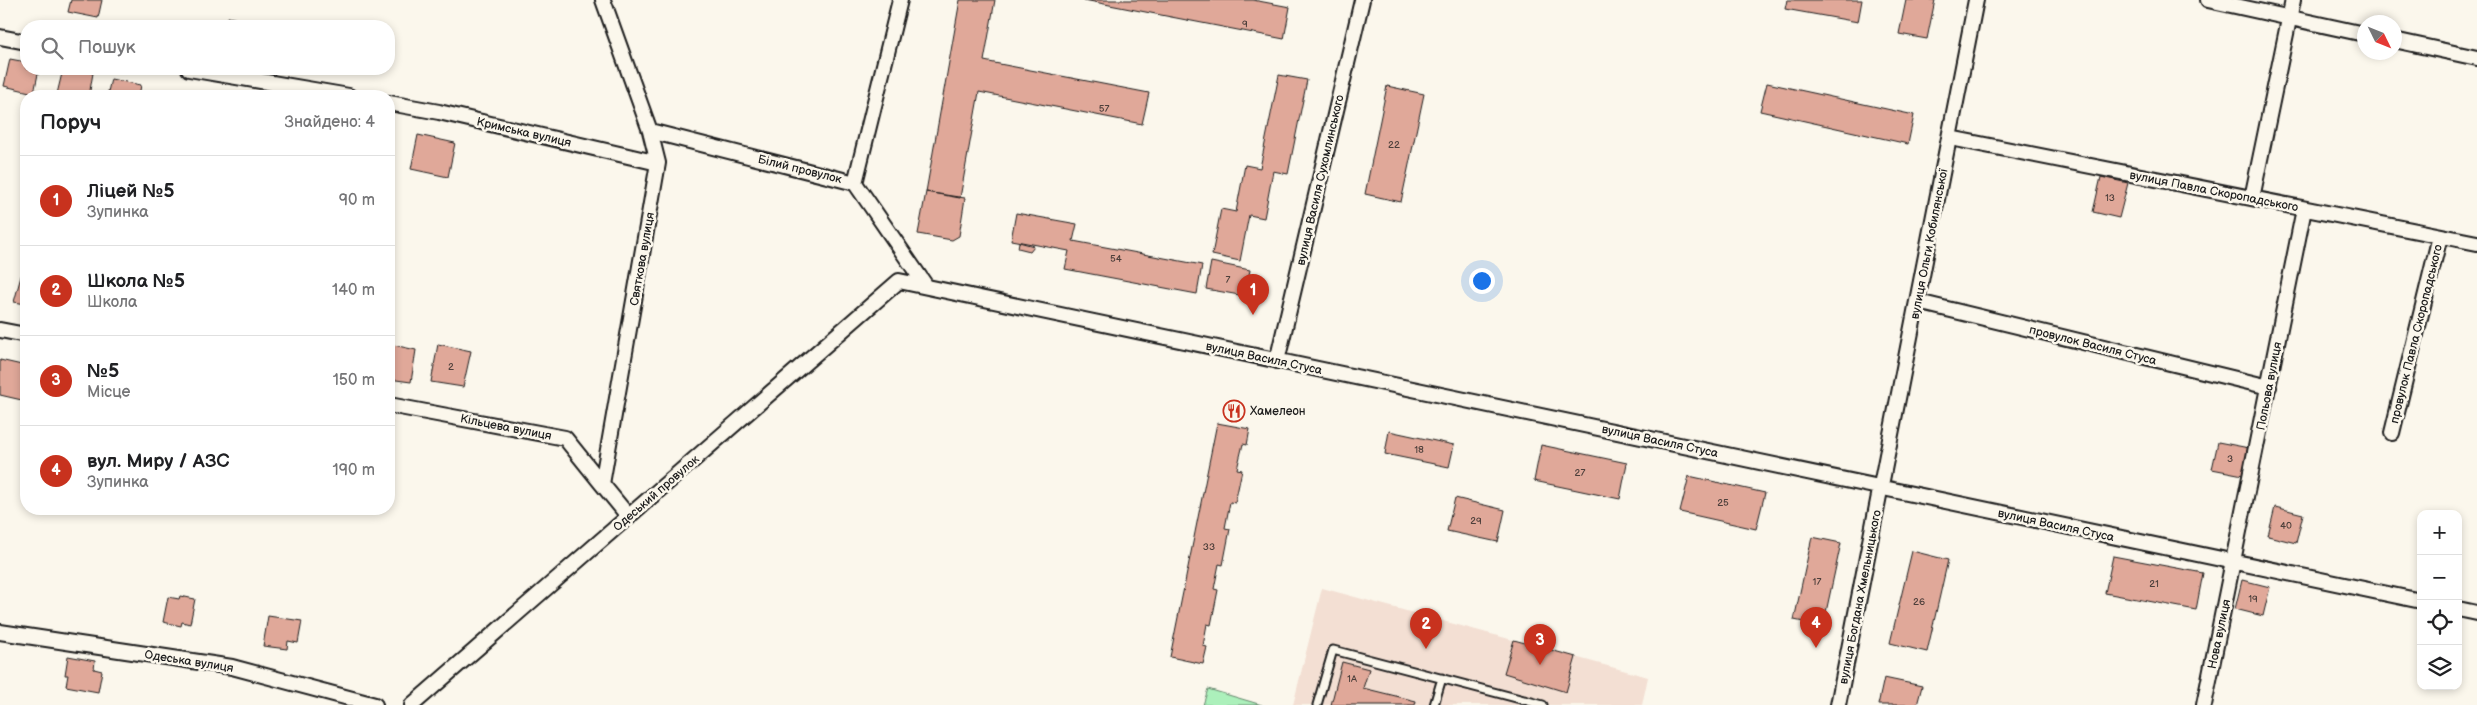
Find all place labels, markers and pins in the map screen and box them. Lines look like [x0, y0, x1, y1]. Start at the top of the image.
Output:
pin: 1 [1237, 274, 1269, 315]
restaurant icon: Хамелеон [1222, 399, 1246, 423]
place label: Хамелеон [1250, 404, 1306, 419]
pin: 4 [1800, 607, 1832, 648]
pin: 2 [1410, 608, 1442, 649]
pin: 3 [1524, 624, 1556, 665]

